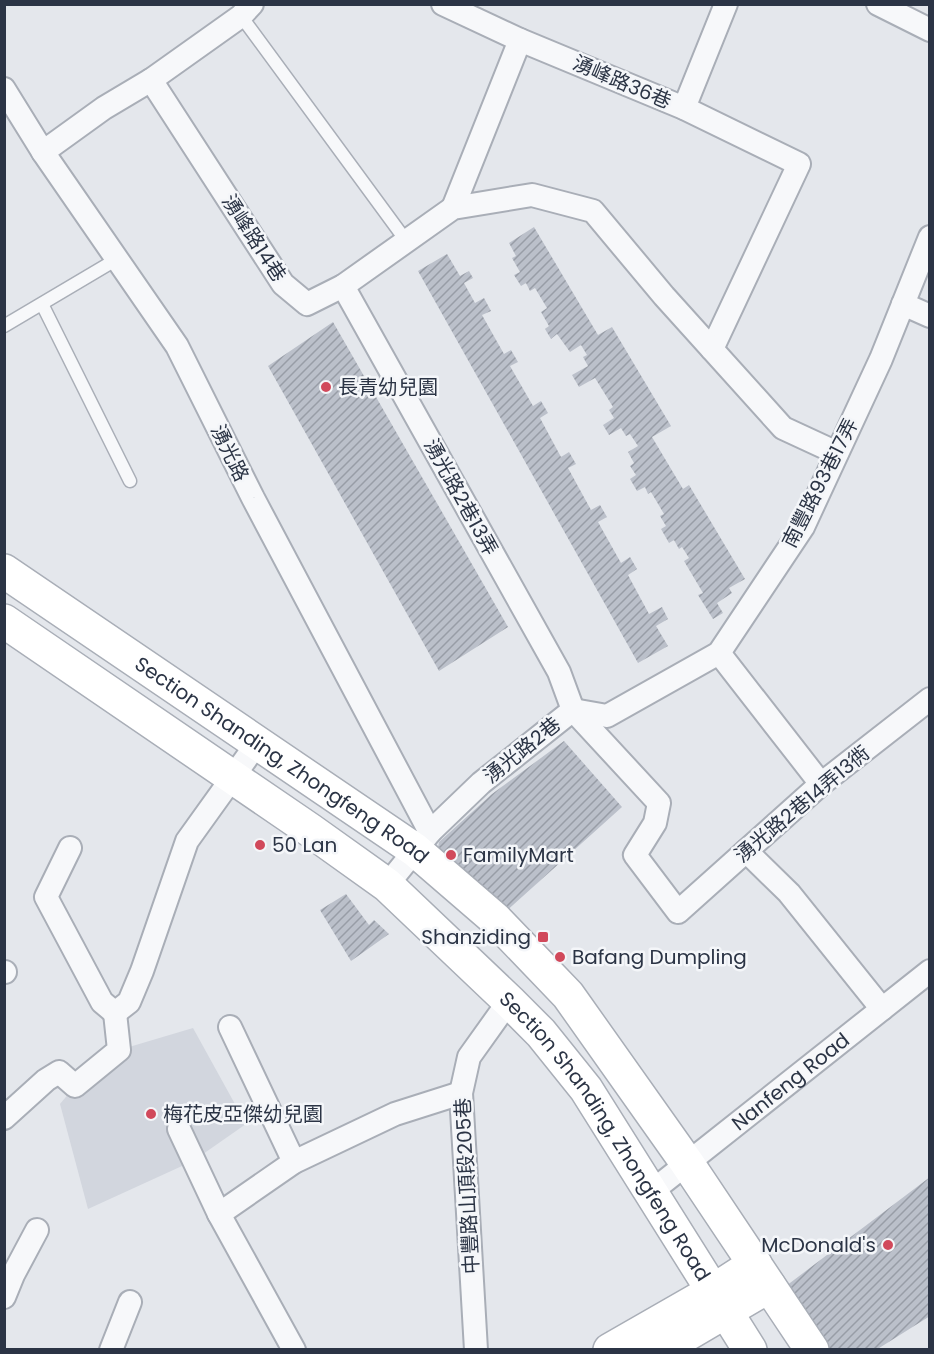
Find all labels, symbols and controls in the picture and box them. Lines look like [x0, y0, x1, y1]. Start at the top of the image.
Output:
street label: 湧峰路36巷 [568, 49, 676, 115]
street label: 湧峰路14巷 [215, 189, 293, 287]
place label: 長青幼兒園 [338, 373, 438, 401]
marker: 長青幼兒園 [319, 380, 333, 394]
street label: 南豐路93巷17弄 [775, 414, 865, 552]
street label: 湧光路 [204, 420, 256, 486]
street label: 湧光路2巷13弄 [417, 433, 505, 561]
street label: Section Shanding, Zhongfeng Road [129, 650, 435, 870]
street label: 湧光路2巷 [478, 710, 566, 790]
street label: 湧光路2巷14弄13衖 [728, 739, 876, 869]
place label: 50 Lan [272, 831, 337, 859]
marker: 50 Lan [253, 838, 267, 852]
place label: FamilyMart [463, 841, 574, 869]
marker: FamilyMart [444, 848, 458, 862]
place label: Shanziding [421, 923, 531, 951]
marker: Shanziding [536, 930, 550, 944]
place label: Bafang Dumpling [572, 943, 747, 971]
marker: Bafang Dumpling [553, 950, 567, 964]
street label: Section Shanding, Zhongfeng Road [493, 985, 717, 1286]
street label: Nanfeng Road [726, 1026, 855, 1137]
street label: 中豐路山頂段205巷 [448, 1097, 486, 1275]
place label: 梅花皮亞傑幼兒園 [163, 1100, 323, 1128]
marker: 梅花皮亞傑幼兒園 [144, 1107, 158, 1121]
place label: McDonald's [761, 1231, 876, 1259]
marker: McDonald's [881, 1238, 895, 1252]

